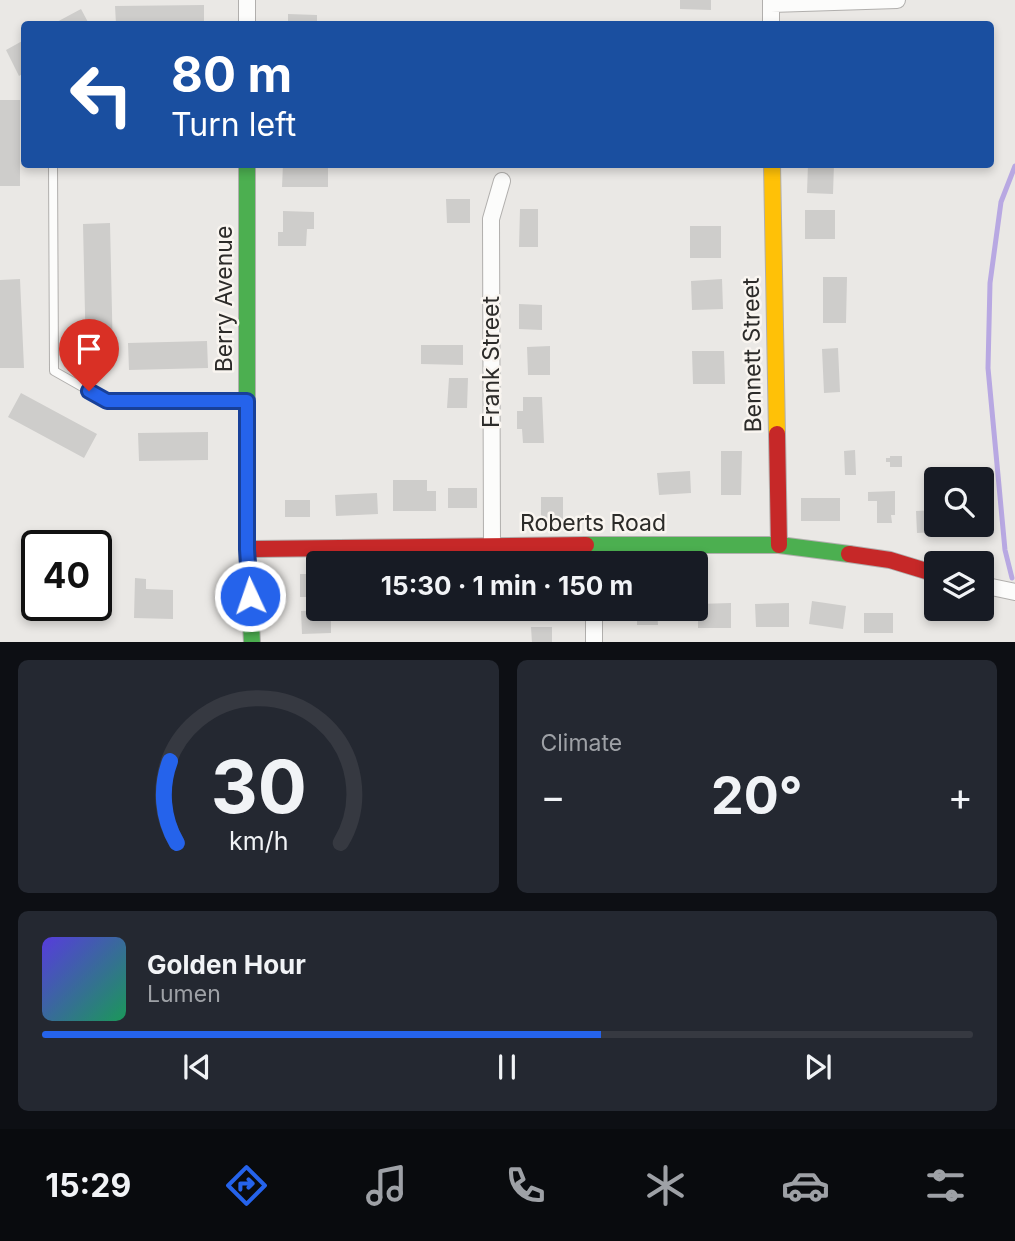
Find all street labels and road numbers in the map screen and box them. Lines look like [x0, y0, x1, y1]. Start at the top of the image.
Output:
street label: Berry Avenue [210, 226, 238, 372]
street label: Bennett Street [737, 277, 767, 433]
street label: Frank Street [477, 295, 505, 428]
street label: Roberts Road [520, 509, 666, 537]

